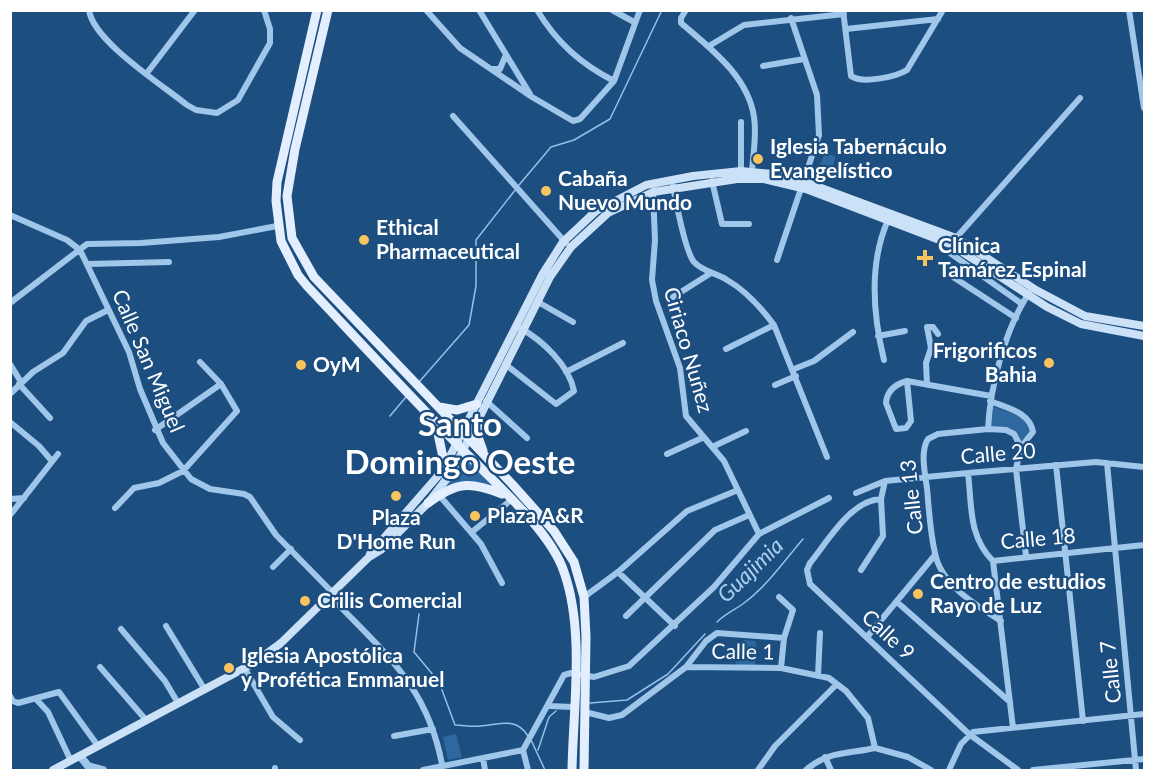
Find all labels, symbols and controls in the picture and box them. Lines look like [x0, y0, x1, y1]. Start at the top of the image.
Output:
place label: Iglesia Tabernáculo Evangelístico [770, 133, 947, 182]
marker: Iglesia Tabernáculo Evangelístico [751, 152, 765, 166]
place label: Cabaña Nuevo Mundo [558, 165, 692, 214]
marker: Cabaña Nuevo Mundo [539, 184, 553, 198]
place label: Ethical Pharmaceutical [376, 214, 520, 263]
place label: Clínica Tamárez Espinal [938, 232, 1087, 281]
marker: Ethical Pharmaceutical [357, 233, 371, 247]
marker: Clínica Tamárez Espinal [916, 249, 934, 267]
street label: Ciriaco Nuñez [660, 284, 719, 415]
street label: Calle San Miguel [108, 285, 191, 436]
place label: Frigorificos Bahia [933, 337, 1037, 386]
place label: OyM [313, 351, 361, 376]
marker: Frigorificos Bahia [1042, 356, 1056, 370]
marker: OyM [294, 358, 308, 372]
district label: Santo Domingo Oeste [345, 403, 575, 481]
street label: Calle 20 [959, 437, 1036, 468]
street label: Calle 13 [894, 458, 927, 536]
marker: Plaza D'Home Run [389, 489, 403, 503]
place label: Plaza A&R [487, 502, 584, 527]
place label: Plaza D'Home Run [336, 504, 456, 553]
marker: Plaza A&R [468, 509, 482, 523]
street label: Calle 18 [999, 522, 1076, 553]
water label: Guajimia [711, 532, 788, 608]
place label: Centro de estudios Rayo de Luz [930, 568, 1106, 617]
place label: Crilis Comercial [317, 587, 462, 612]
marker: Centro de estudios Rayo de Luz [911, 587, 925, 601]
marker: Crilis Comercial [298, 594, 312, 608]
street label: Calle 9 [857, 603, 921, 665]
street label: Calle 1 [711, 637, 775, 664]
street label: Calle 7 [1094, 640, 1125, 705]
place label: Iglesia Apostólica y Profética Emmanuel [241, 642, 444, 691]
marker: Iglesia Apostólica y Profética Emmanuel [222, 661, 236, 675]

